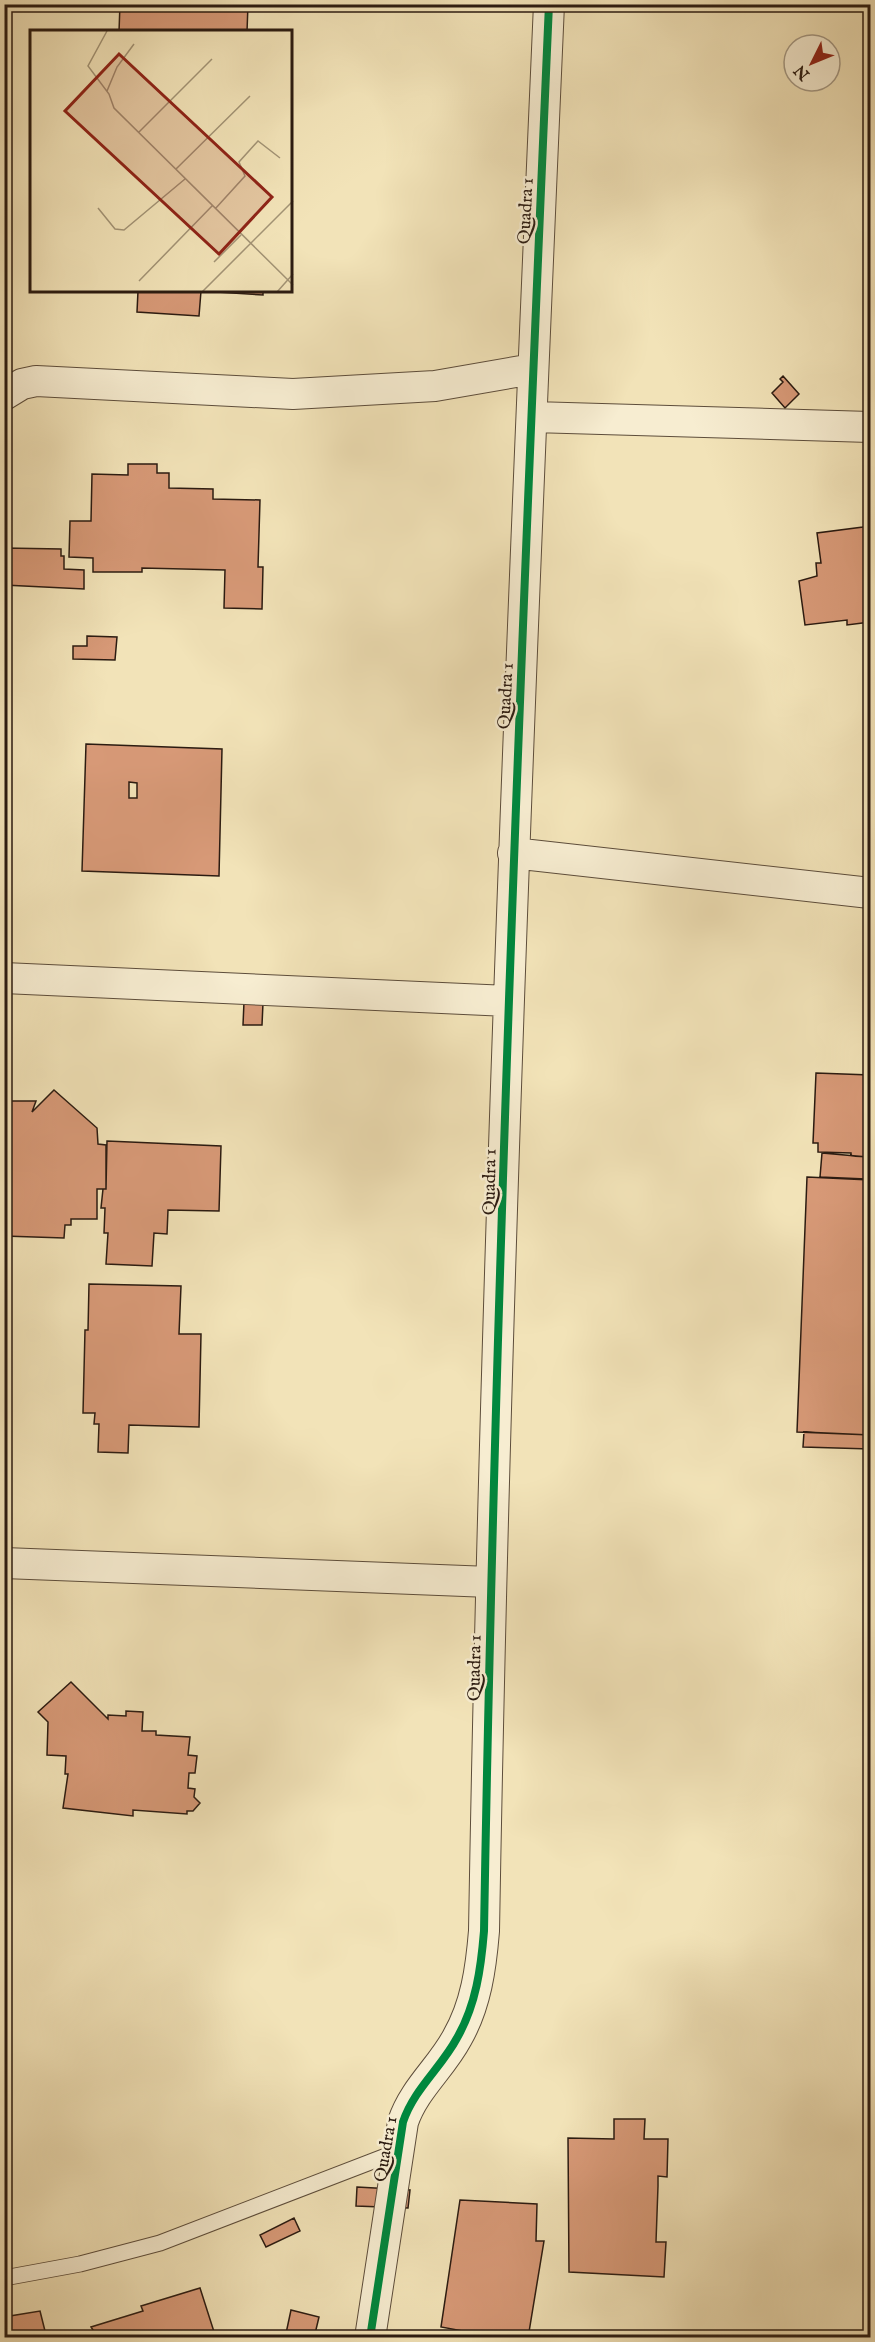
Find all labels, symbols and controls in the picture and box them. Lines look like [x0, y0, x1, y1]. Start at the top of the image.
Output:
inset map [30, 30, 292, 292]
north arrow [782, 33, 842, 93]
text: N [790, 60, 815, 84]
street label: Quadra 1 [513, 177, 540, 245]
street label: Quadra 1 [493, 662, 520, 730]
street label: Quadra 1 [478, 1149, 503, 1215]
street label: Quadra 1 [463, 1635, 488, 1701]
street label: Quadra 1 [369, 2115, 404, 2184]

